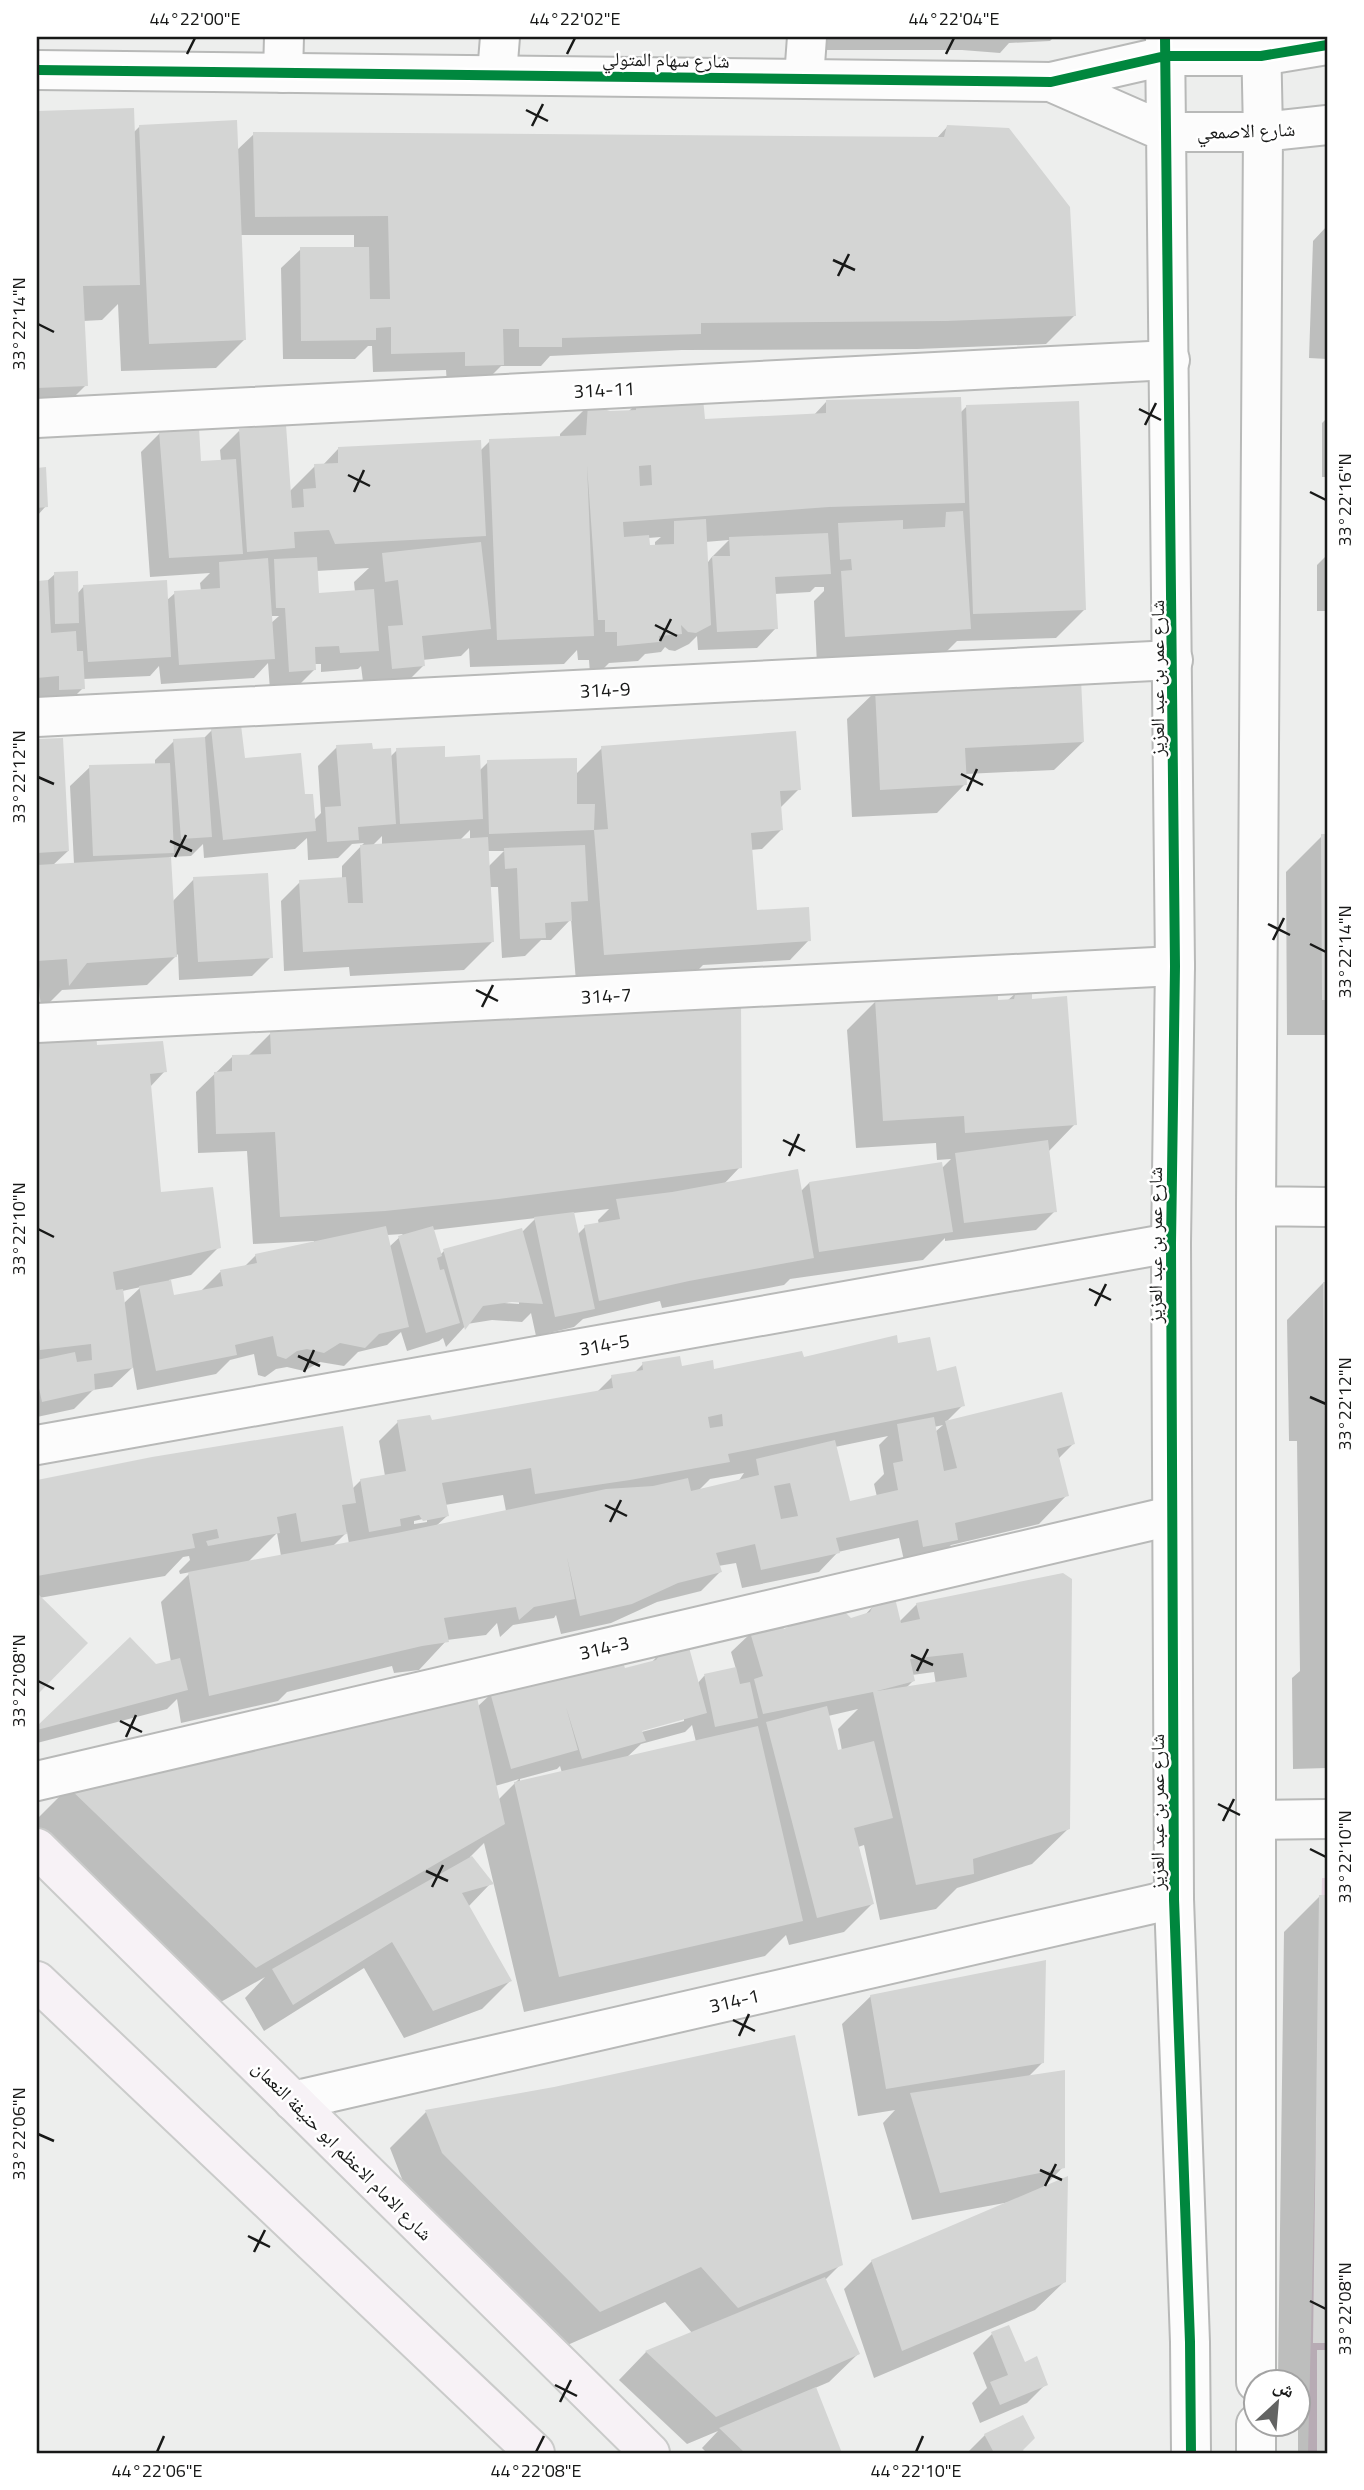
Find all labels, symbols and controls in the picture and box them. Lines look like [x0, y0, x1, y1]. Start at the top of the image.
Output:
text: 44°22'00"E [150, 5, 241, 32]
text: 44°22'02"E [530, 5, 621, 32]
text: 44°22'04"E [909, 5, 1000, 32]
street label: شارع سهام المتولي [602, 43, 730, 76]
street label: شارع الاصمعي [1196, 114, 1296, 148]
text: 33°22'14"N [5, 277, 32, 371]
street label: 314-11 [573, 373, 635, 405]
text: 33°22'16"N [1331, 453, 1358, 547]
street label: شارع عمر بن عبد العزيز [1142, 600, 1171, 757]
street label: 314-9 [579, 673, 631, 705]
text: 33°22'12"N [5, 730, 32, 824]
text: 33°22'14"N [1331, 905, 1358, 999]
street label: 314-7 [580, 979, 632, 1011]
street label: شارع عمر بن عبد العزيز [1140, 1167, 1169, 1324]
text: 33°22'10"N [5, 1182, 32, 1276]
street label: 314-5 [576, 1325, 632, 1363]
text: 33°22'12"N [1331, 1357, 1358, 1451]
street label: 314-3 [576, 1627, 632, 1667]
text: 33°22'08"N [5, 1634, 32, 1728]
street label: شارع عمر بن عبد العزيز [1142, 1734, 1171, 1891]
text: 33°22'10"N [1331, 1810, 1358, 1904]
street label: 314-1 [706, 1980, 762, 2020]
street label: شارع الامام الاعظم ابو حنيفة النعمان [246, 2053, 440, 2247]
text: 33°22'06"N [5, 2087, 32, 2181]
text: 33°22'08"N [1331, 2262, 1358, 2356]
north arrow [1242, 2368, 1312, 2438]
text: ش [1269, 2370, 1300, 2405]
text: 44°22'06"E [112, 2457, 203, 2484]
text: 44°22'08"E [491, 2457, 582, 2484]
text: 44°22'10"E [871, 2457, 962, 2484]

